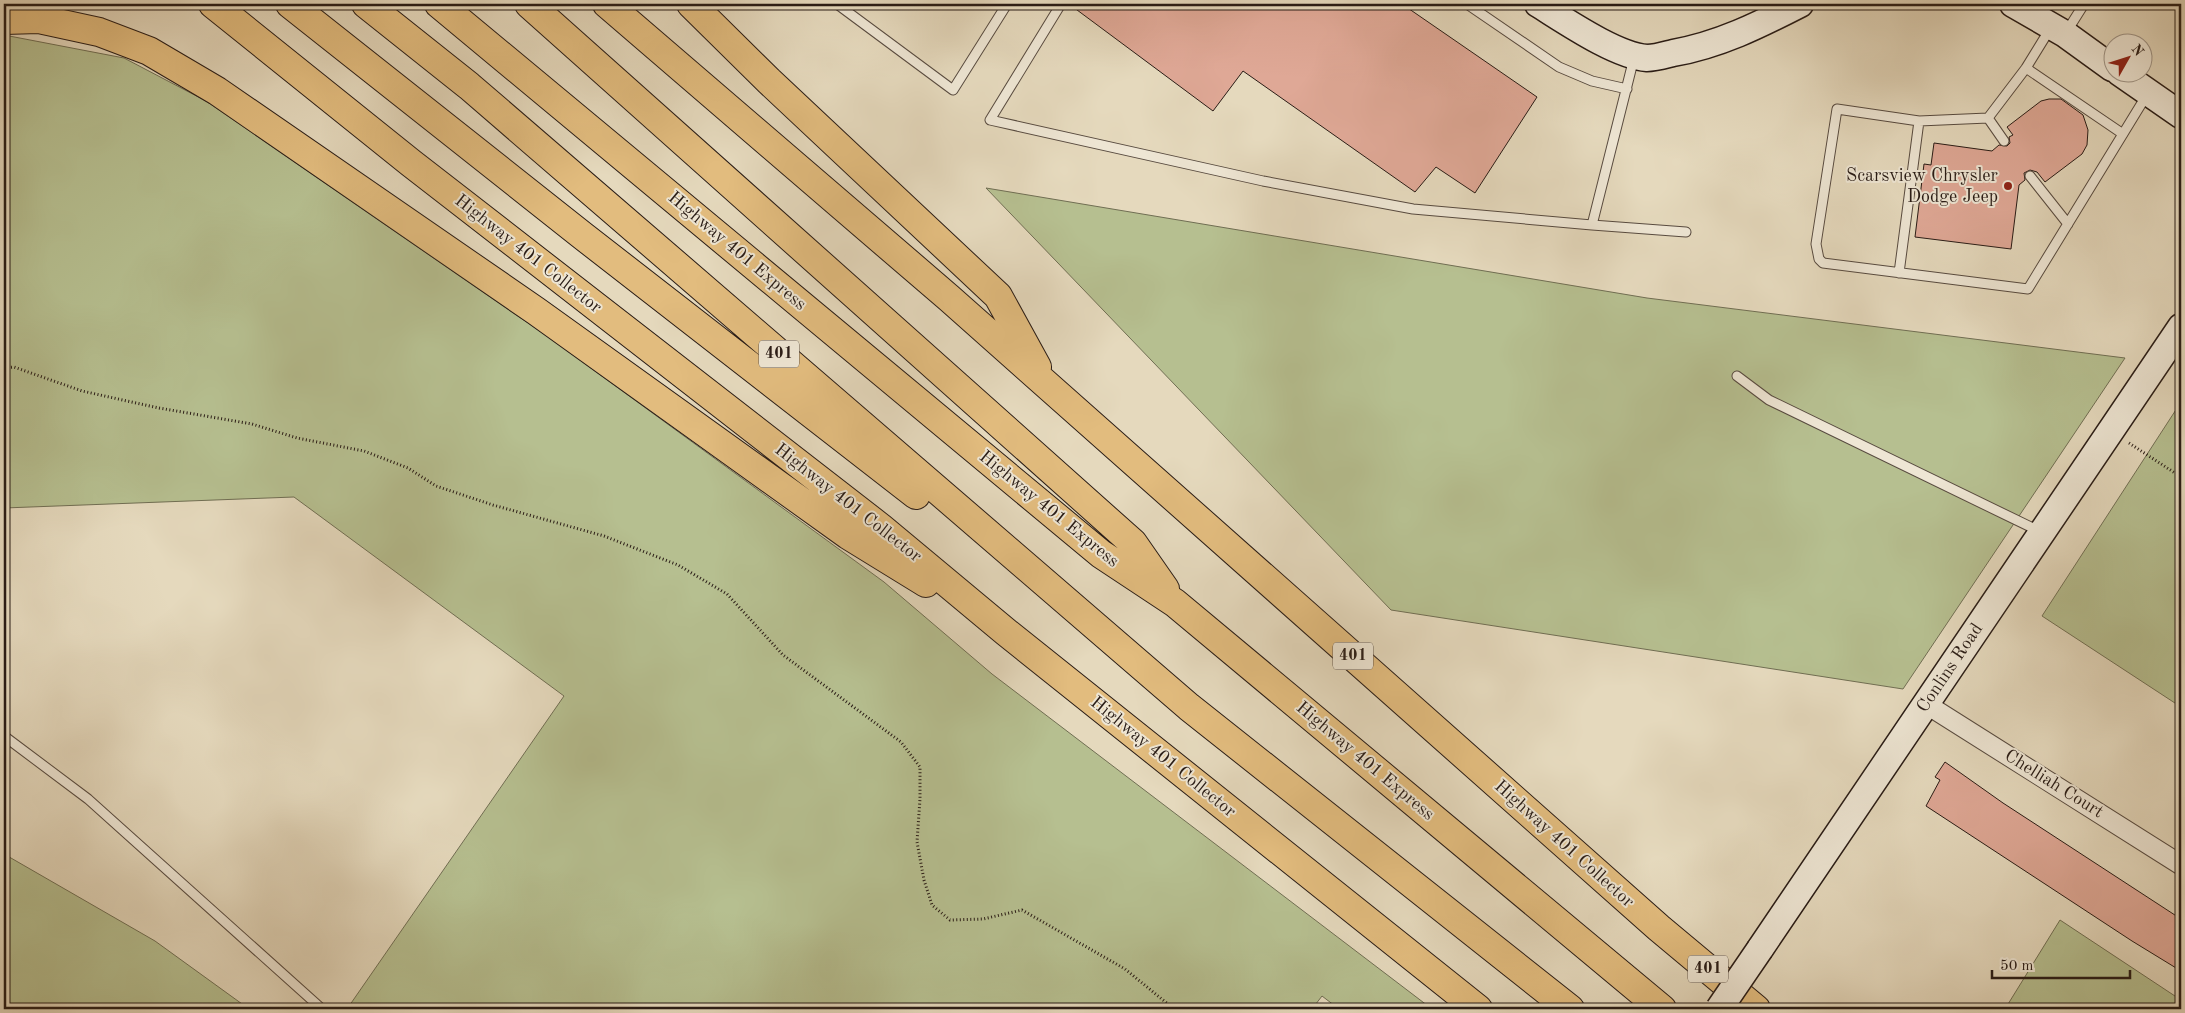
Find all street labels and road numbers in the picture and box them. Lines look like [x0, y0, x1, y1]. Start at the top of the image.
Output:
street label: Highway 401 Express [665, 188, 810, 314]
street label: Highway 401 Collector [451, 191, 605, 317]
road number: 401 [759, 340, 799, 368]
street label: Highway 401 Collector [771, 440, 925, 566]
street label: Highway 401 Express [976, 447, 1122, 571]
street label: Conlins Road [1914, 620, 1986, 716]
road number: 401 [1333, 642, 1373, 669]
street label: Highway 401 Collector [1087, 693, 1239, 821]
street label: Highway 401 Express [1293, 698, 1438, 824]
street label: Chelliah Court [2001, 747, 2107, 821]
street label: Highway 401 Collector [1491, 777, 1638, 912]
road number: 401 [1688, 956, 1728, 982]

